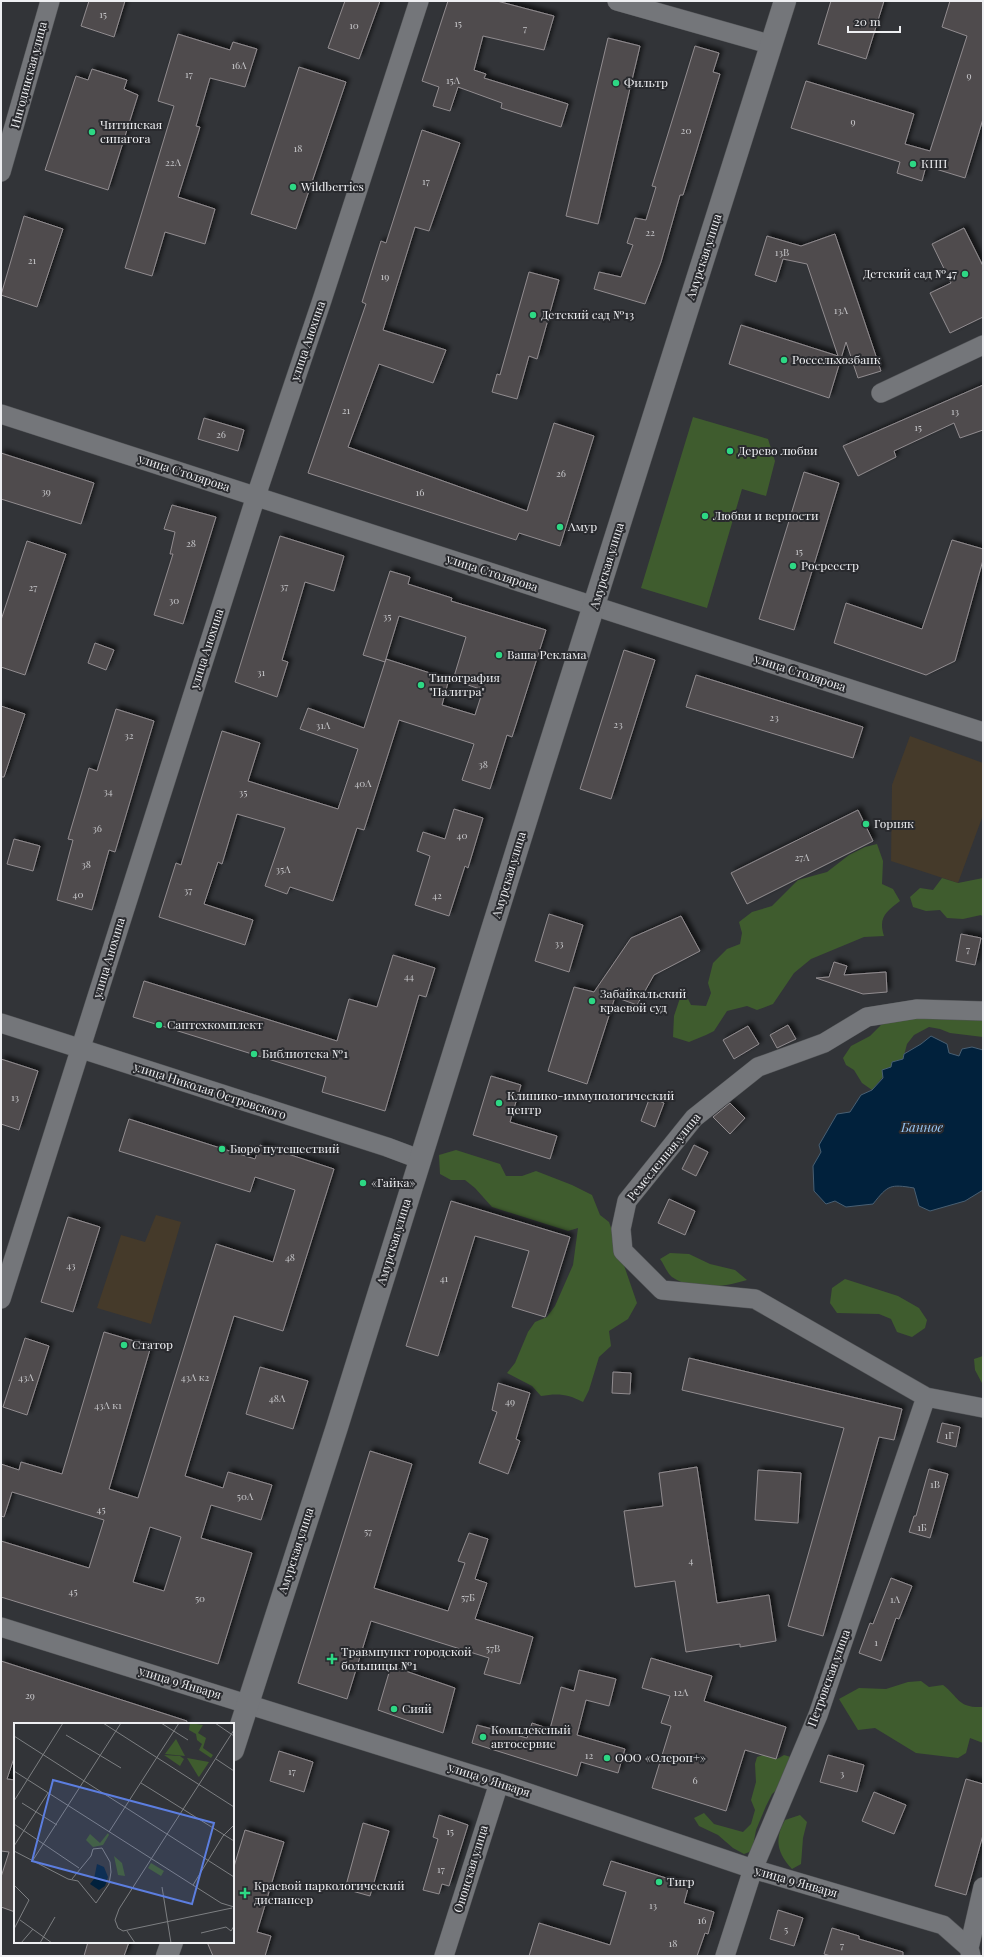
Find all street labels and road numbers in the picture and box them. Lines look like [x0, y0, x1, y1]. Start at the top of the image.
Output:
street label: Ингодинская улица [6, 20, 50, 130]
street label: Амурская улица [681, 212, 725, 303]
street label: улица Анохина [286, 299, 328, 384]
street label: улица Столярова [136, 449, 232, 494]
street label: Амурская улица [585, 521, 627, 612]
street label: улица Столярова [444, 549, 540, 594]
street label: улица Анохина [185, 607, 227, 692]
street label: улица Столярова [752, 649, 848, 694]
street label: Амурская улица [487, 830, 529, 921]
street label: улица Анохина [88, 915, 128, 1001]
street label: улица Николая Островского [131, 1058, 289, 1122]
street label: Ремесленная улица [623, 1109, 704, 1204]
street label: Амурская улица [372, 1197, 414, 1288]
street label: Амурская улица [273, 1506, 317, 1597]
street label: Петровская улица [803, 1627, 853, 1728]
street label: улица 9 Января [136, 1662, 224, 1702]
street label: улица 9 Января [445, 1758, 533, 1800]
street label: Ононская улица [449, 1823, 491, 1914]
street label: улица 9 Января [752, 1861, 840, 1901]

